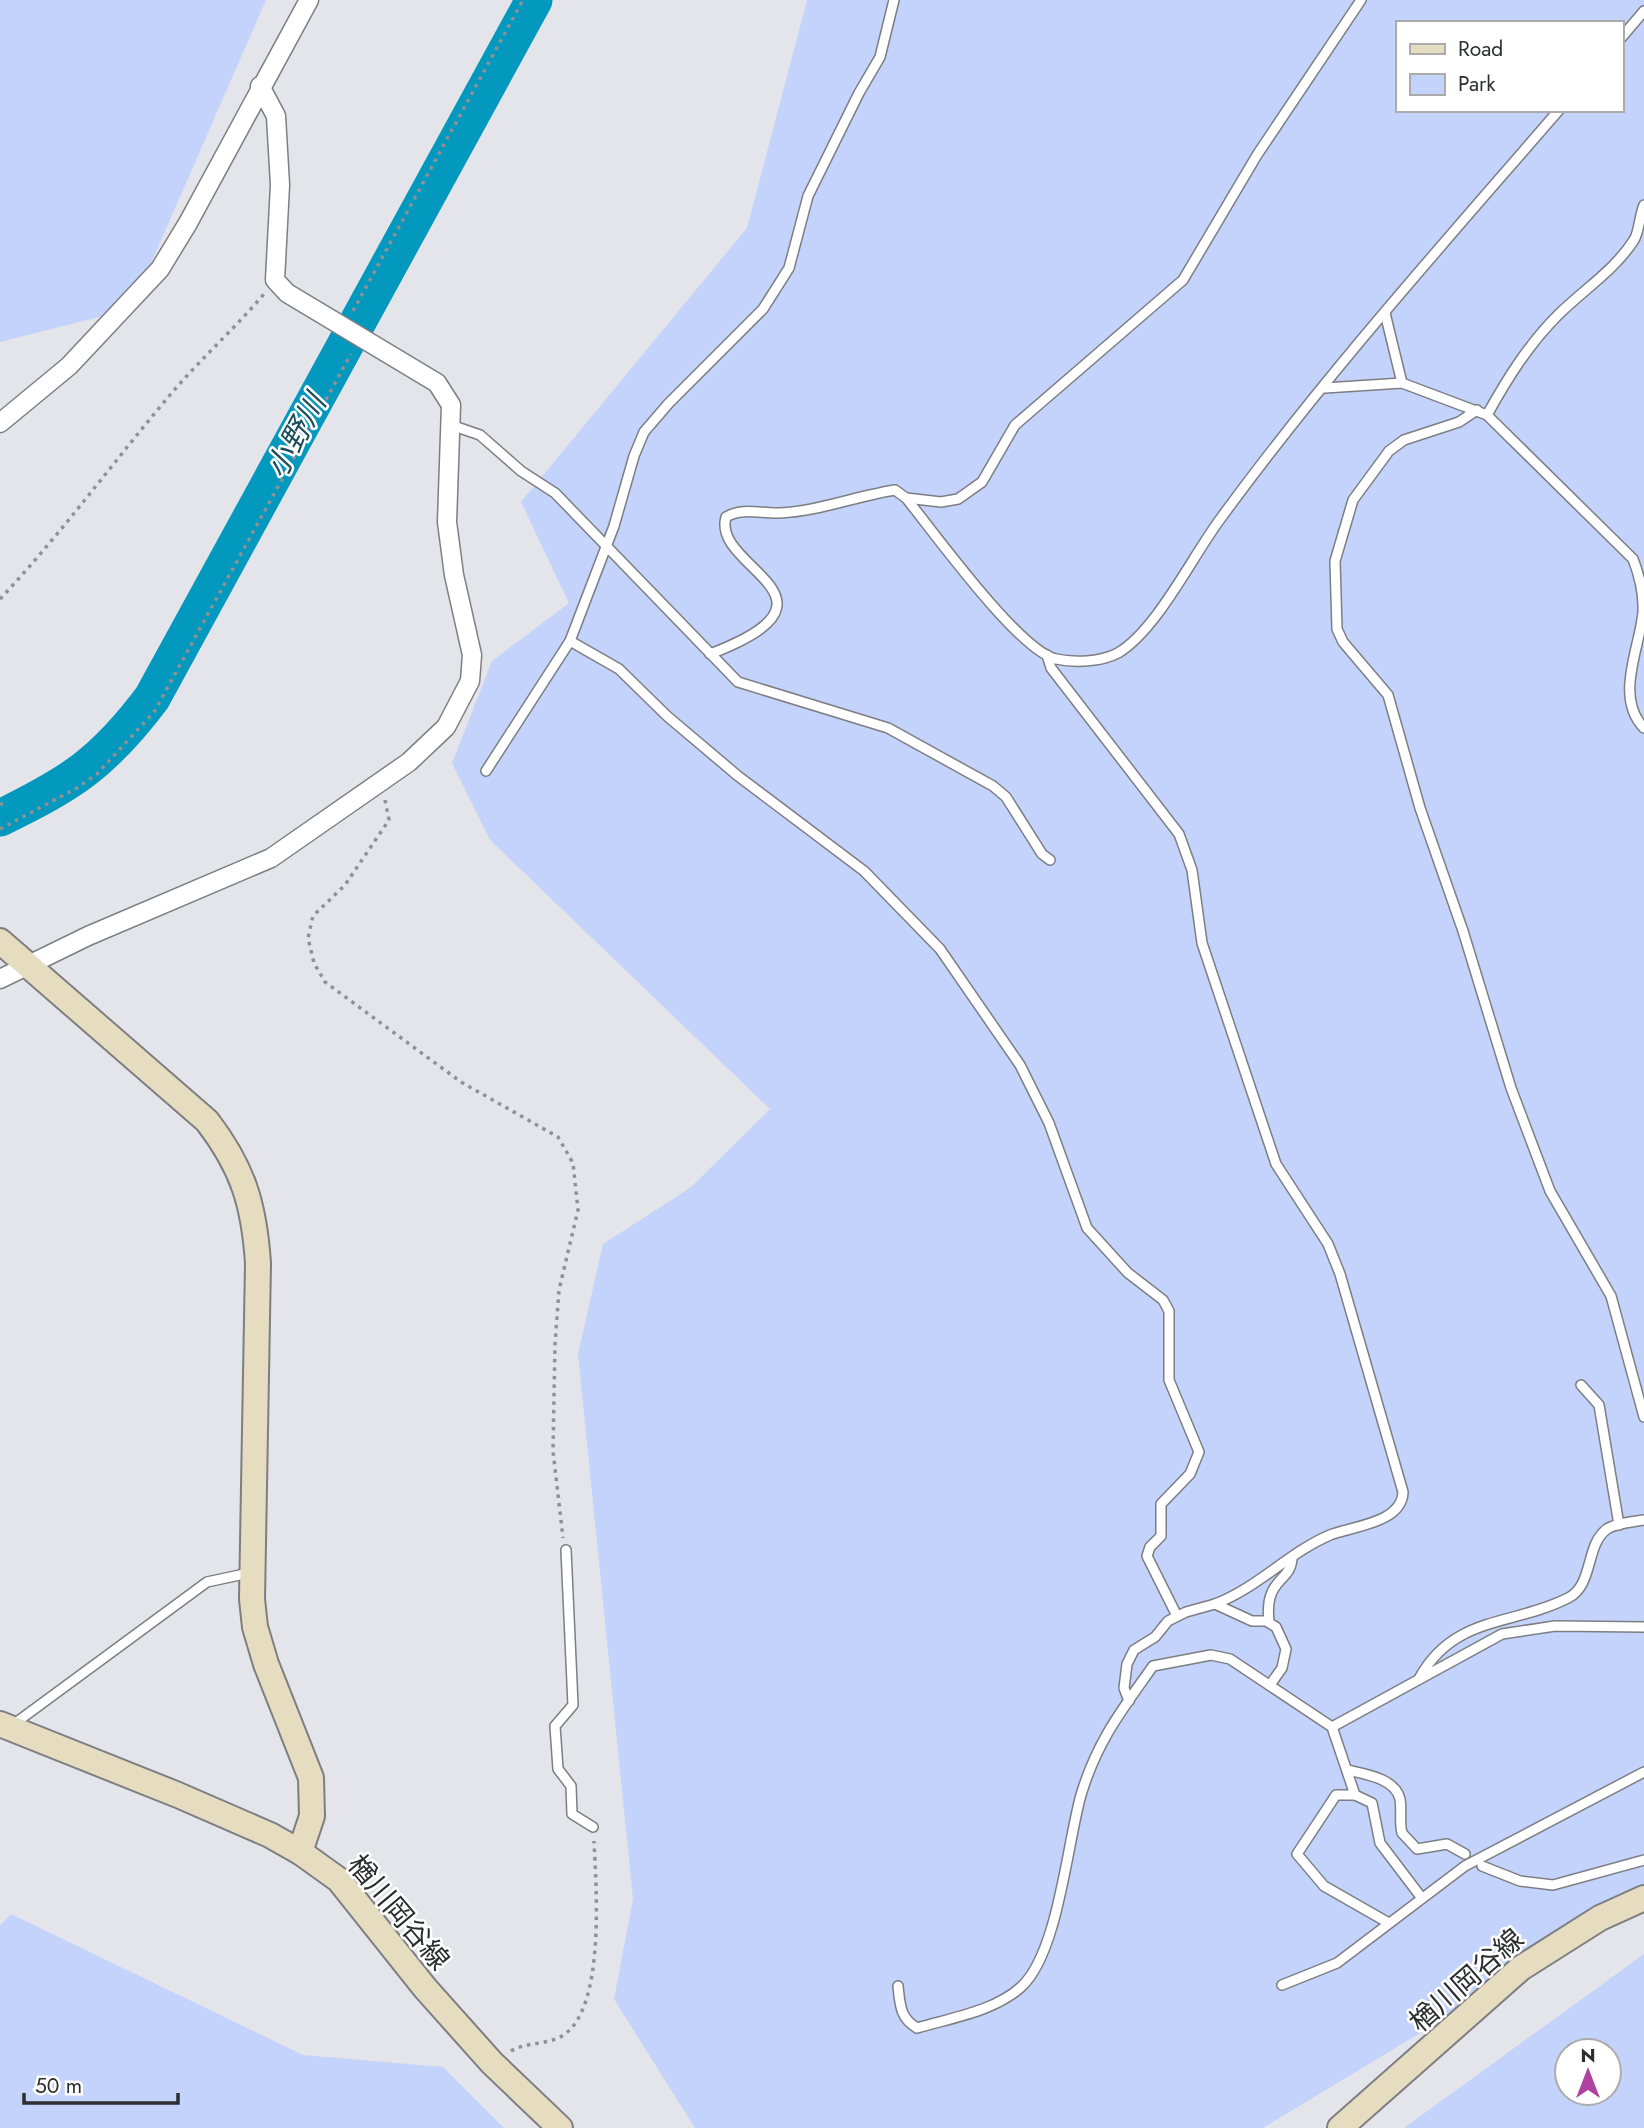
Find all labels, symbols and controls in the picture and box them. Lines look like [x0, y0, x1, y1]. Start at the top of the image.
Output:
legend [1396, 21, 1623, 112]
text: Road [1458, 34, 1503, 64]
text: Park [1458, 69, 1496, 99]
water label: 小野川 [255, 383, 338, 486]
street label: 楢川岡谷線 [338, 1846, 459, 1979]
street label: 楢川岡谷線 [1400, 1919, 1533, 2042]
north arrow [1553, 2037, 1623, 2107]
text: N [1580, 2042, 1596, 2069]
scale bar [24, 2062, 178, 2106]
text: 50 m [35, 2071, 82, 2101]

